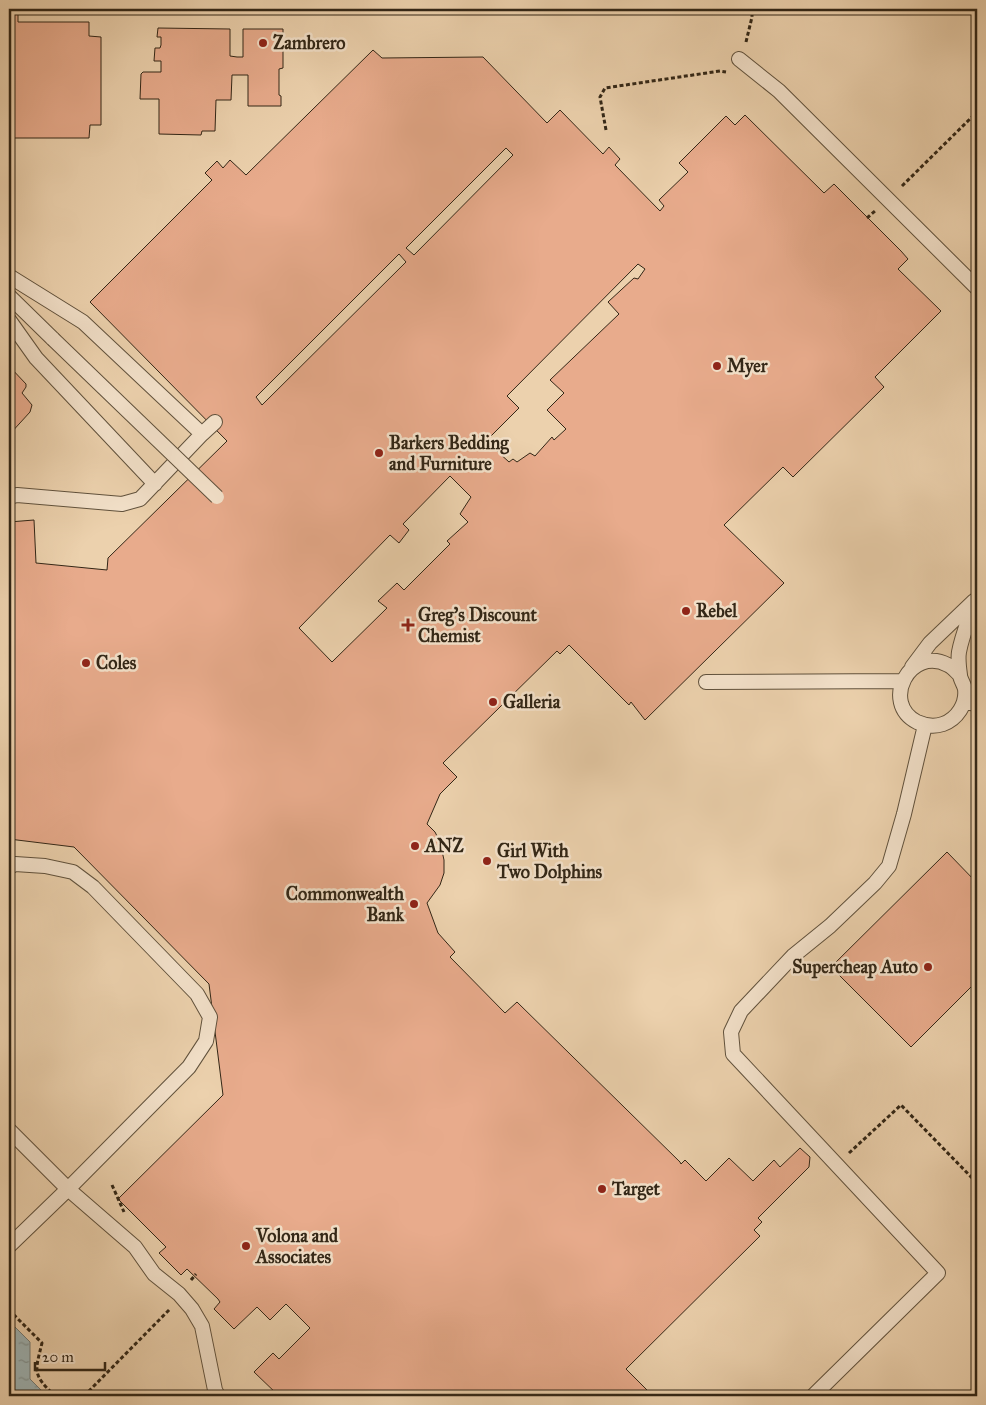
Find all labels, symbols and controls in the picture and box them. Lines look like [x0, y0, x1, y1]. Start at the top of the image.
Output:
place label: Zambrero [273, 32, 346, 54]
marker: Zambrero [257, 37, 269, 49]
place label: Myer [727, 355, 769, 378]
marker: Myer [711, 360, 723, 372]
place label: Barkers Bedding and Furniture [389, 432, 509, 475]
marker: Barkers Bedding and Furniture [373, 447, 385, 459]
place label: Rebel [696, 600, 738, 622]
place label: Greg's Discount Chemist [418, 604, 537, 647]
marker: Rebel [680, 605, 692, 617]
marker: Greg's Discount Chemist [402, 619, 414, 631]
place label: Coles [96, 652, 137, 674]
marker: Coles [80, 657, 92, 669]
place label: Galleria [503, 691, 561, 713]
marker: Galleria [487, 696, 499, 708]
place label: ANZ [424, 835, 464, 857]
marker: ANZ [409, 840, 421, 852]
place label: Girl With Two Dolphins [496, 840, 603, 884]
marker: Girl With Two Dolphins [481, 855, 493, 867]
place label: Commonwealth Bank [286, 883, 405, 926]
marker: Commonwealth Bank [408, 898, 420, 910]
place label: Supercheap Auto [792, 956, 918, 979]
marker: Supercheap Auto [922, 961, 934, 973]
place label: Target [611, 1178, 660, 1201]
marker: Target [596, 1183, 608, 1195]
place label: Volona and Associates [255, 1225, 339, 1268]
marker: Volona and Associates [240, 1240, 252, 1252]
scale bar [35, 1340, 105, 1372]
text: 20 m [42, 1348, 74, 1366]

